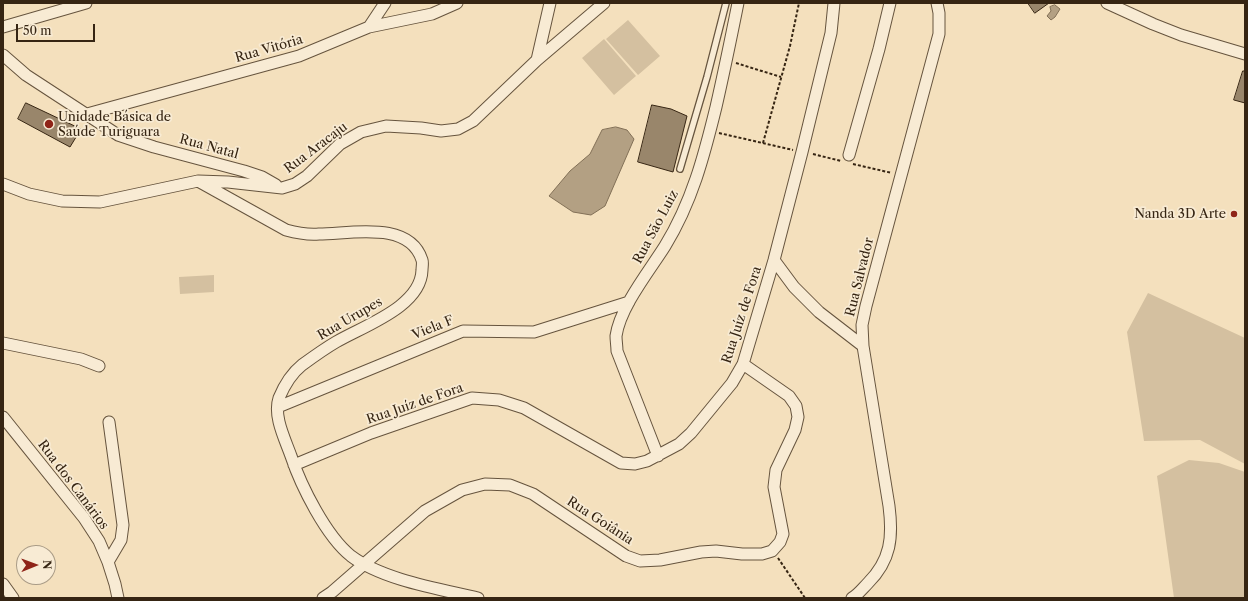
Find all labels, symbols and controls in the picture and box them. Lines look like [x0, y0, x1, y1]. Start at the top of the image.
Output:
scale bar [18, 16, 97, 42]
text: 50 m [23, 23, 52, 38]
street label: Rua Vitória [233, 32, 305, 66]
place label: Unidade Básica de Saúde Turiguara [58, 109, 171, 140]
marker: Unidade Básica de Saúde Turiguara [43, 118, 55, 130]
street label: Rua Aracaju [281, 119, 351, 177]
street label: Rua Natal [178, 132, 240, 162]
street label: Rua São Luiz [630, 188, 682, 266]
place label: Nanda 3D Arte [1134, 206, 1226, 222]
marker: Nanda 3D Arte [1229, 209, 1239, 219]
street label: Rua Salvador [843, 236, 877, 318]
street label: Rua Juíz de Fora [719, 264, 765, 366]
street label: Rua Urupes [315, 294, 385, 344]
street label: Viela F [410, 313, 456, 343]
street label: Rua Juíz de Fora [365, 380, 465, 428]
street label: Rua dos Canários [34, 437, 112, 533]
street label: Rua Goiânia [564, 494, 636, 548]
north arrow [16, 545, 56, 585]
text: N [40, 560, 54, 570]

